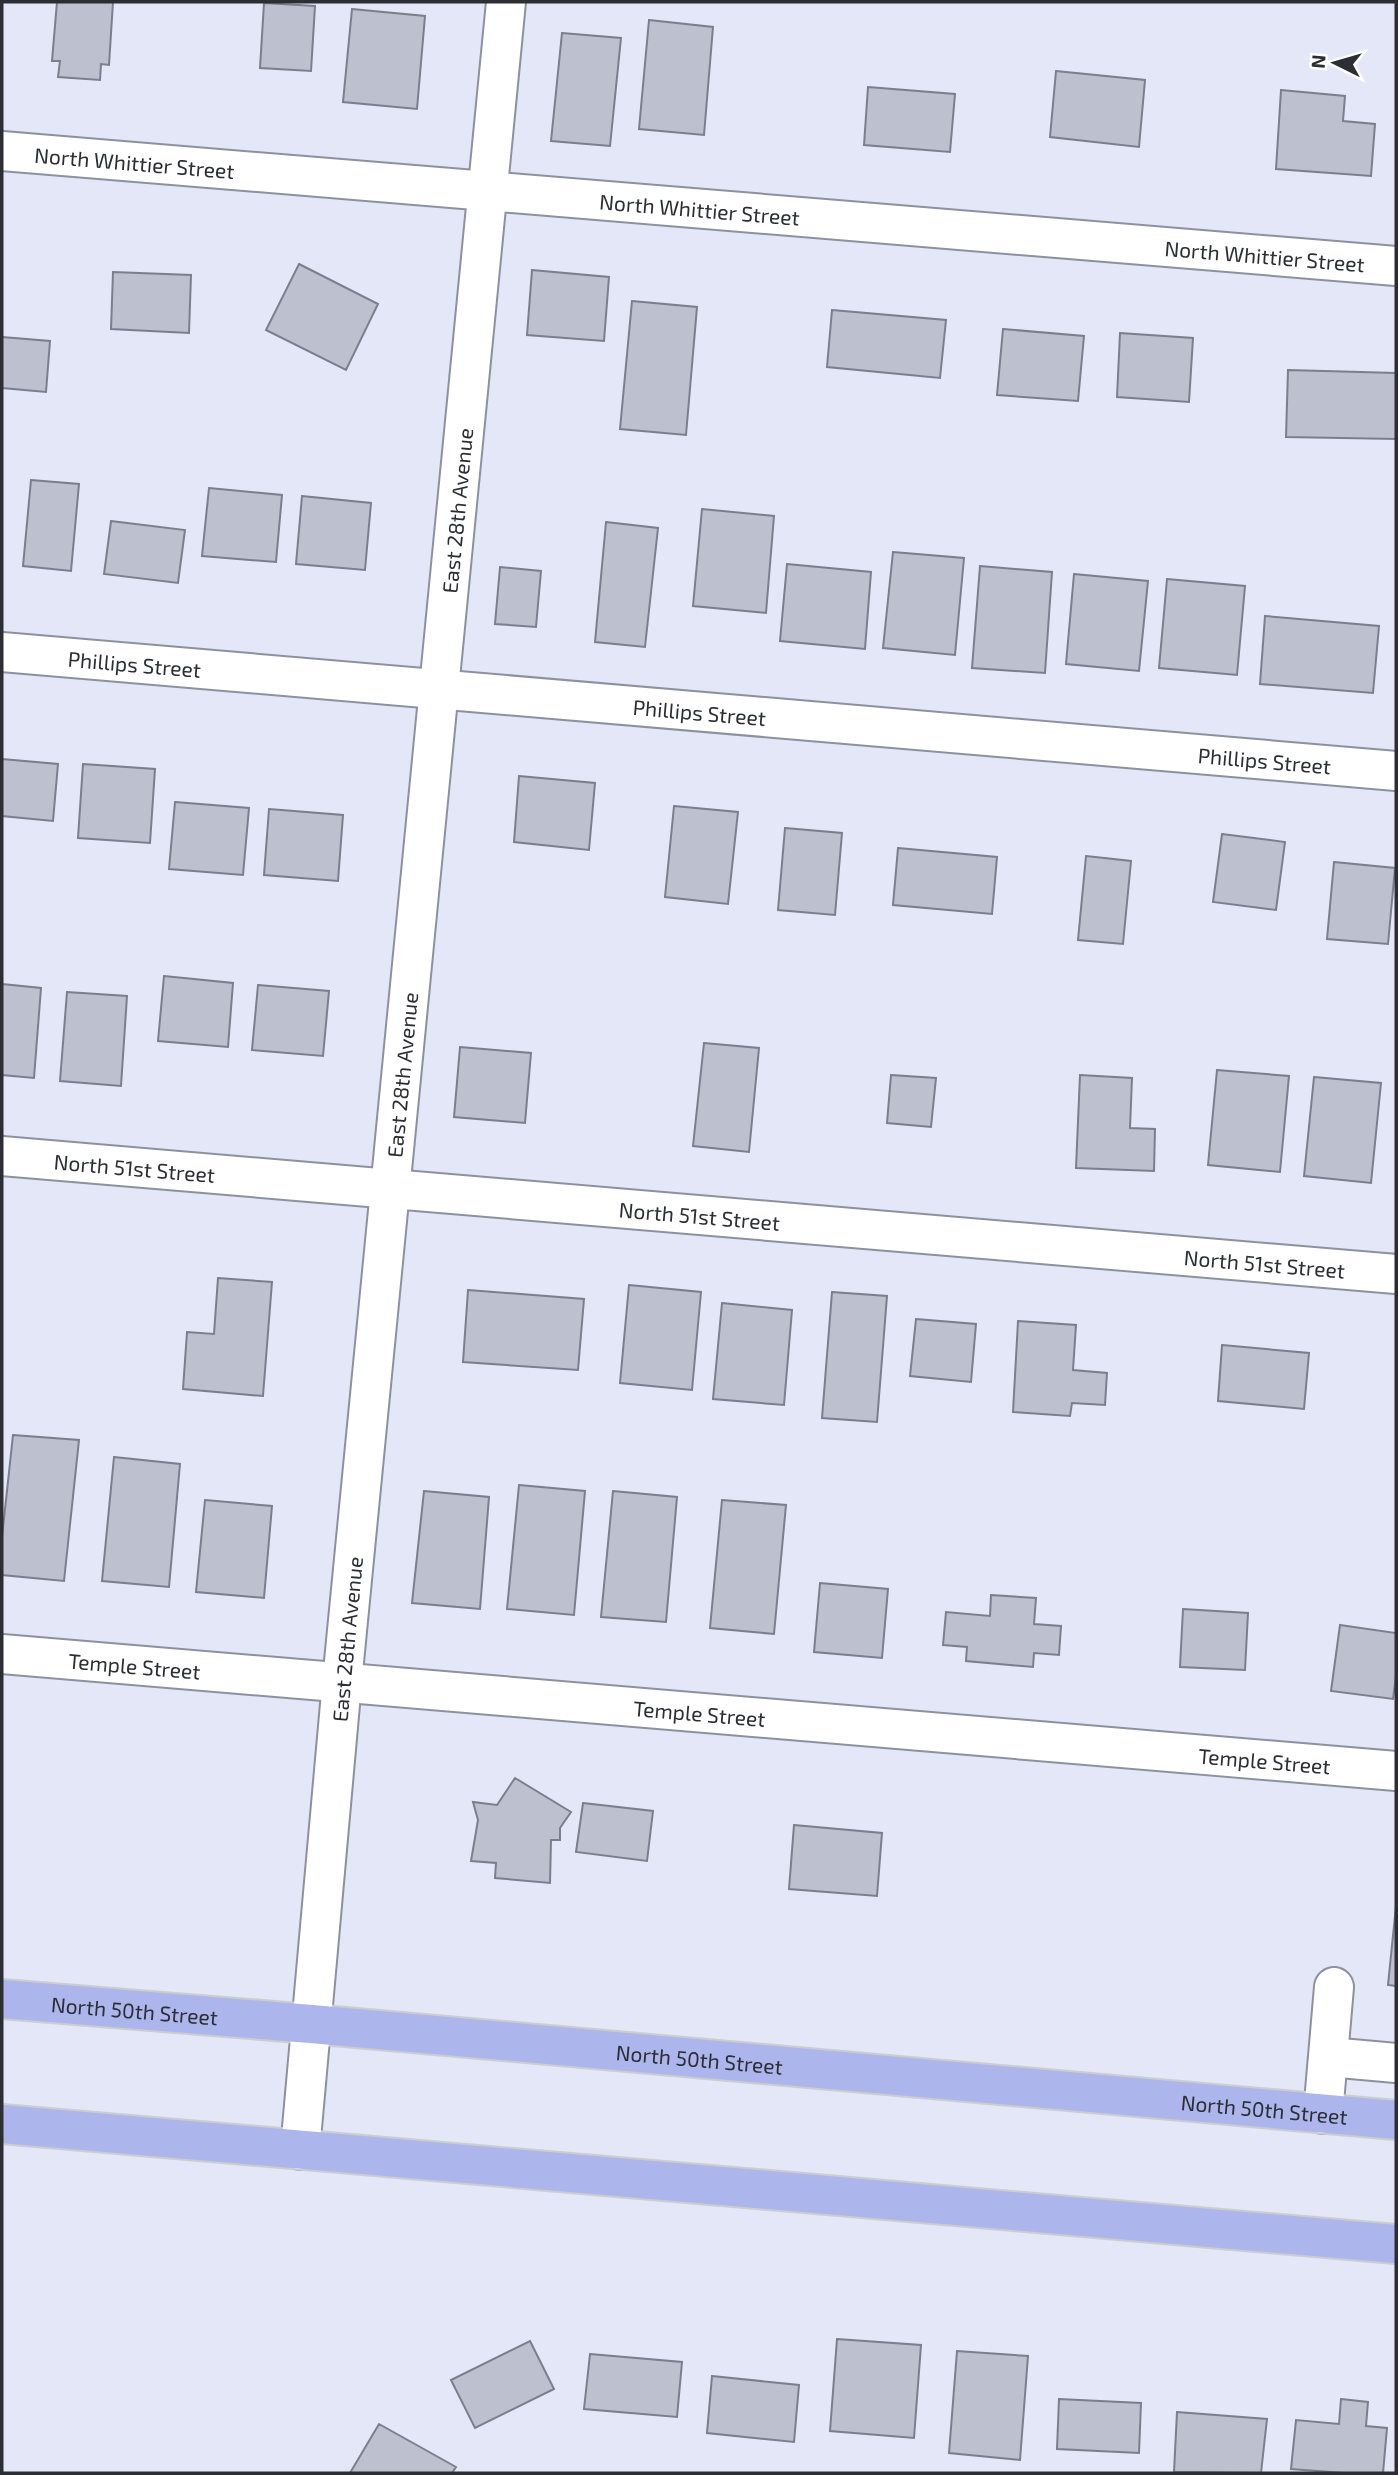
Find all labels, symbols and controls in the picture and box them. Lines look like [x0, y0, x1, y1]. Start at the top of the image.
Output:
north arrow [1300, 28, 1370, 98]
text: N [1306, 54, 1330, 69]
street label: North Whittier Street [33, 141, 236, 183]
street label: North Whittier Street [599, 188, 801, 229]
street label: North Whittier Street [1164, 234, 1366, 276]
street label: East 28th Avenue [436, 427, 477, 594]
street label: Phillips Street [67, 645, 202, 681]
street label: Phillips Street [632, 693, 767, 730]
street label: Phillips Street [1197, 742, 1332, 778]
street label: East 28th Avenue [381, 991, 422, 1159]
street label: North 51st Street [53, 1148, 216, 1186]
street label: North 51st Street [618, 1196, 781, 1234]
street label: North 51st Street [1183, 1244, 1346, 1282]
street label: East 28th Avenue [326, 1555, 367, 1723]
street label: Temple Street [68, 1647, 202, 1683]
street label: Temple Street [633, 1695, 767, 1731]
street label: Temple Street [1198, 1742, 1332, 1778]
street label: North 50th Street [50, 1991, 219, 2029]
street label: North 50th Street [615, 2039, 784, 2078]
street label: North 50th Street [1180, 2089, 1349, 2128]

